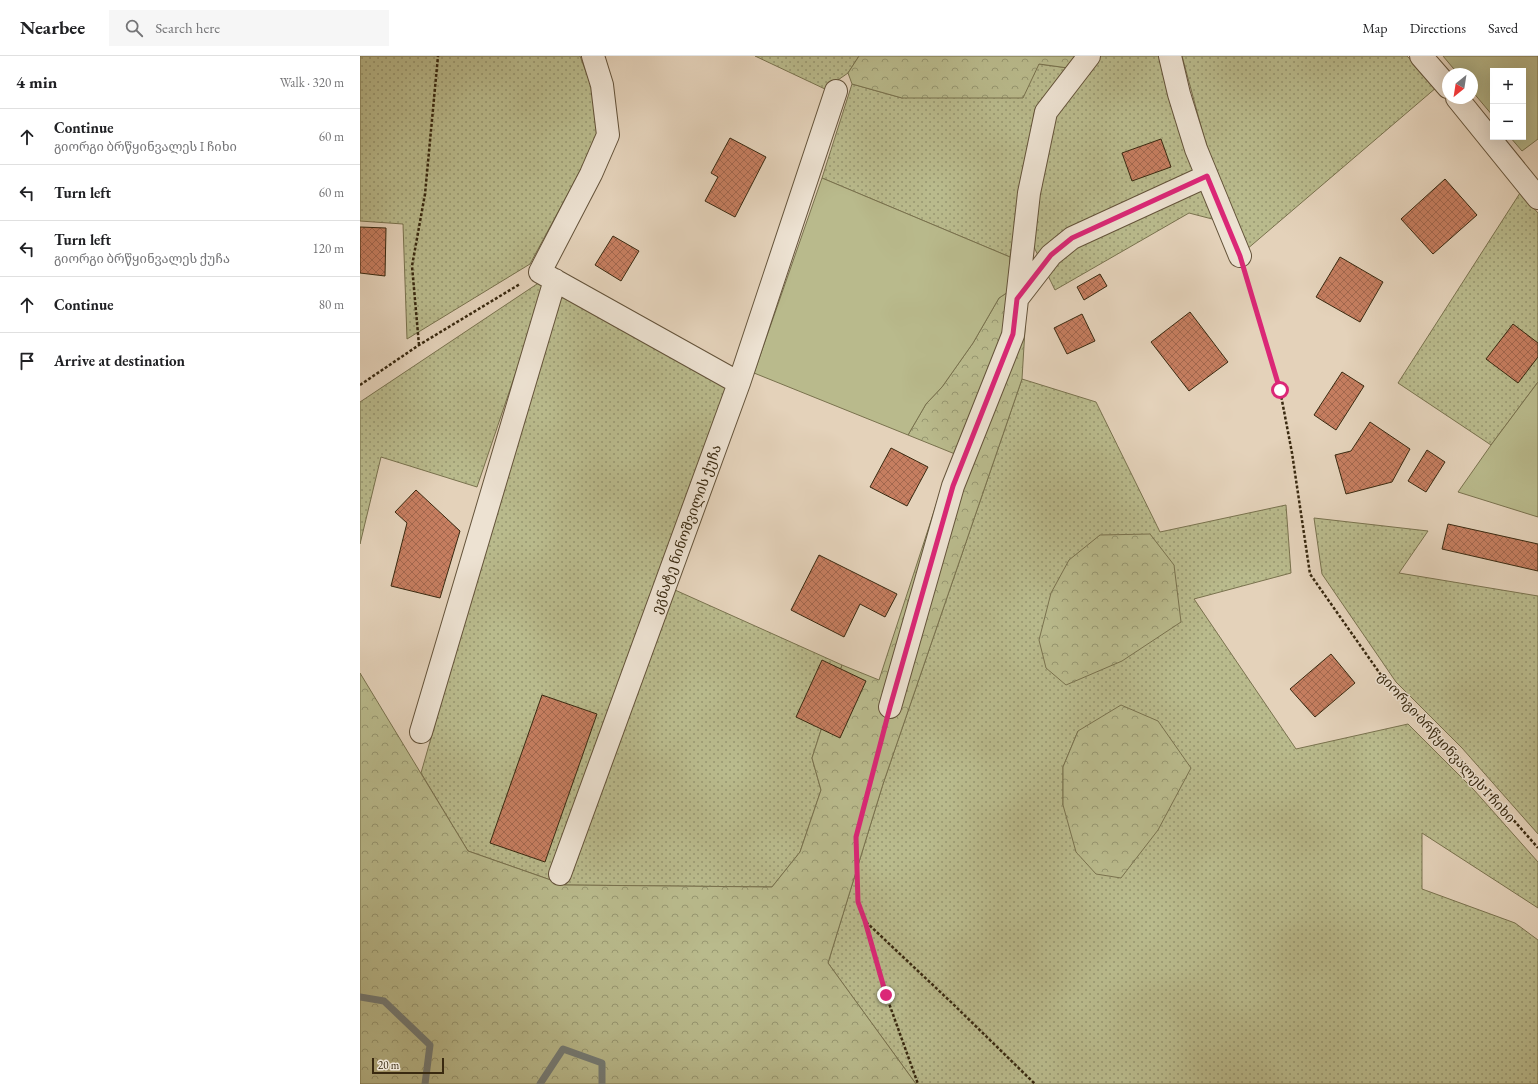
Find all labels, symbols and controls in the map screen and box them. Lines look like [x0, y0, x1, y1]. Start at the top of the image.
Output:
search box [109, 10, 389, 46]
text: Nearbee [20, 15, 85, 40]
icon: search [123, 17, 145, 39]
text: Search here [155, 18, 220, 37]
text: Map [1362, 19, 1388, 37]
text: Directions [1410, 19, 1466, 37]
text: Saved [1488, 19, 1518, 37]
north arrow [1442, 68, 1478, 104]
map controls [1490, 68, 1526, 140]
button: + [1490, 68, 1526, 104]
text: 4 min [16, 71, 57, 93]
text: Walk · 320 m [280, 74, 344, 91]
button: − [1490, 104, 1526, 140]
text: Continue [54, 118, 114, 137]
icon: ahead [16, 126, 38, 148]
text: 60 m [319, 128, 344, 145]
text: გიორგი ბრწყინვალეს I ჩიხი [54, 138, 237, 155]
icon: left [16, 182, 38, 204]
text: Turn left [54, 183, 111, 202]
text: 60 m [319, 184, 344, 201]
text: Turn left [54, 230, 111, 249]
icon: left [16, 238, 38, 260]
text: 120 m [313, 240, 344, 257]
text: გიორგი ბრწყინვალეს ქუჩა [54, 250, 230, 267]
icon: ahead [16, 294, 38, 316]
text: Continue [54, 295, 114, 314]
text: 80 m [319, 296, 344, 313]
icon: arrive [16, 350, 38, 372]
text: Arrive at destination [54, 351, 185, 370]
route start [1271, 381, 1289, 399]
street label: ეგნატე ნინოშვილის ქუჩა [647, 442, 725, 616]
street label: გიორგი ბრწყინვალეს I ჩიხი [1374, 668, 1520, 826]
route end [877, 986, 895, 1004]
scale bar [372, 1056, 444, 1075]
text: 20 m [378, 1058, 399, 1072]

